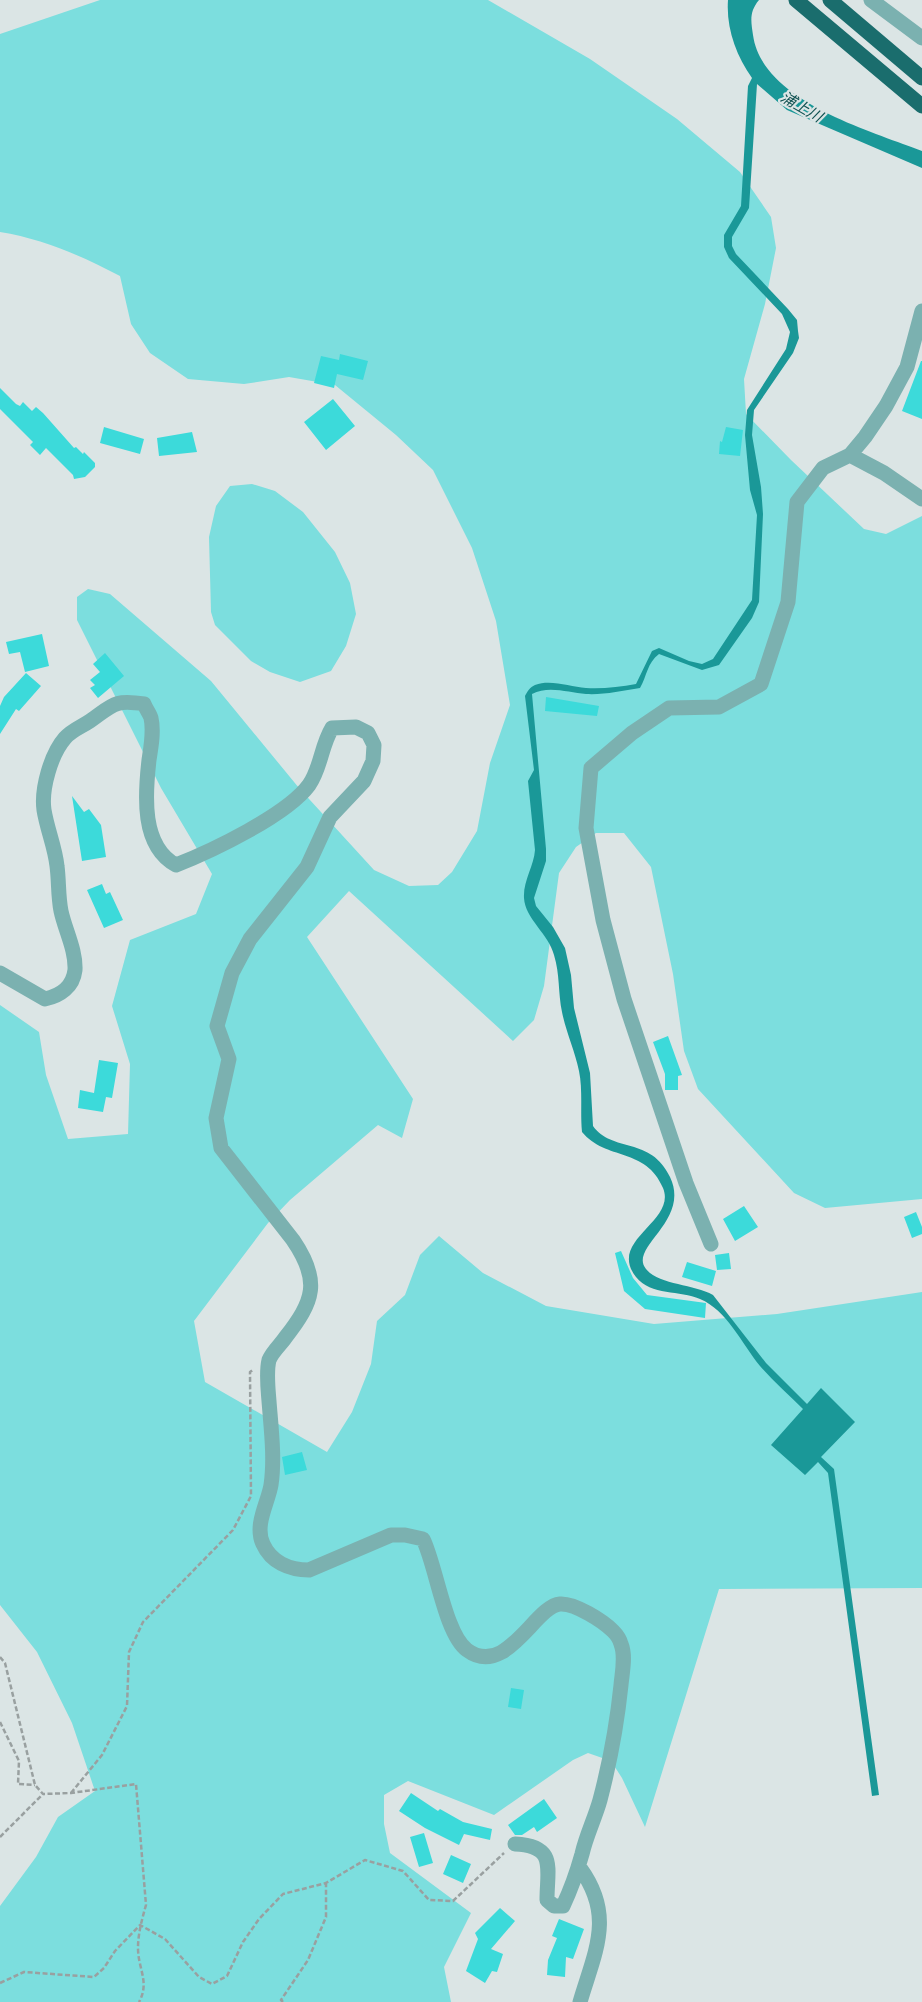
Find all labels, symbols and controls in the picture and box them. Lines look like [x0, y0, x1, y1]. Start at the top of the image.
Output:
water label: 浦上川 [778, 87, 828, 126]

